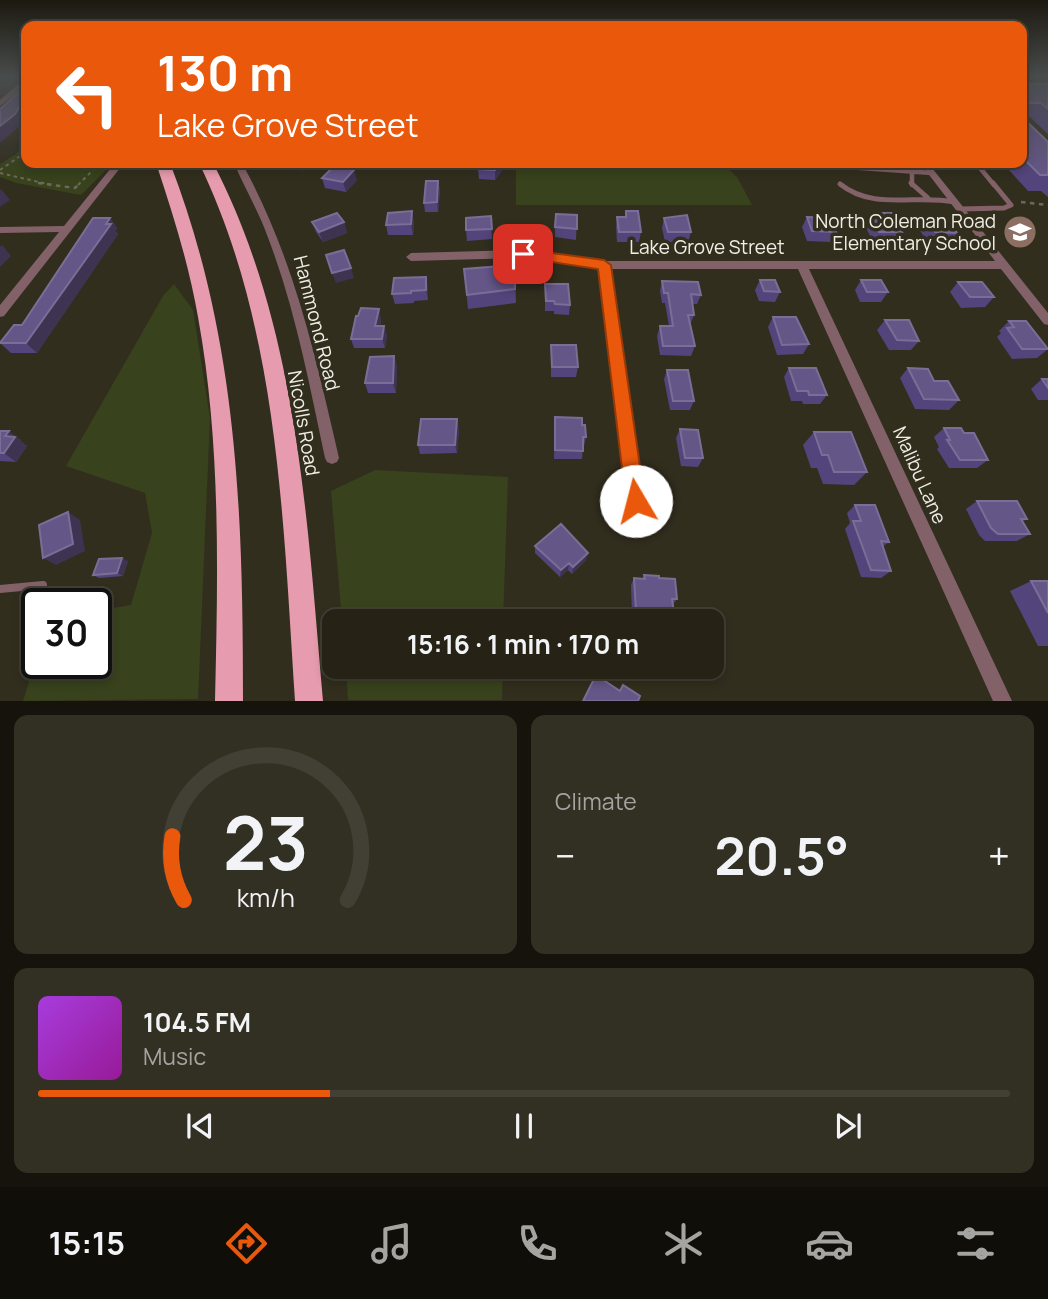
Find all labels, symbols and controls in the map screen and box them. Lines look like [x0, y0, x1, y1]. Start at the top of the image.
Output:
text: 130 m [157, 39, 293, 106]
icon: left [42, 49, 133, 140]
text: Lake Grove Street [157, 103, 419, 147]
place label: North Coleman Road Elementary School [815, 208, 996, 256]
school or university icon: North Coleman Road Elementary School [1001, 213, 1039, 251]
pin [493, 224, 553, 284]
street label: Lake Grove Street [629, 234, 785, 260]
icon: arrive [504, 235, 542, 273]
street label: Hammond Road [288, 253, 346, 393]
street label: Nicolls Road [282, 368, 326, 478]
street label: Malibu Lane [887, 422, 953, 528]
position arrow [599, 464, 673, 538]
speed limit sign: 30 [21, 588, 112, 679]
text: 15:16 · 1 min · 170 m [407, 626, 639, 662]
text: Climate [555, 785, 637, 817]
text: 23 [223, 793, 308, 893]
text: 20.5° [714, 820, 849, 891]
text: − [555, 829, 576, 881]
text: + [988, 829, 1010, 881]
text: km/h [236, 880, 295, 915]
text: 104.5 FM [143, 1004, 251, 1040]
text: Music [143, 1040, 206, 1072]
icon: previous [181, 1107, 219, 1145]
icon: pause [505, 1107, 543, 1145]
icon: next [829, 1107, 867, 1145]
icon: directions [222, 1219, 271, 1268]
icon: music [367, 1219, 416, 1268]
icon: phone [513, 1219, 562, 1268]
icon: climate [659, 1219, 708, 1268]
icon: car [805, 1219, 854, 1268]
icon: filters [951, 1219, 1000, 1268]
text: 15:15 [48, 1221, 125, 1265]

